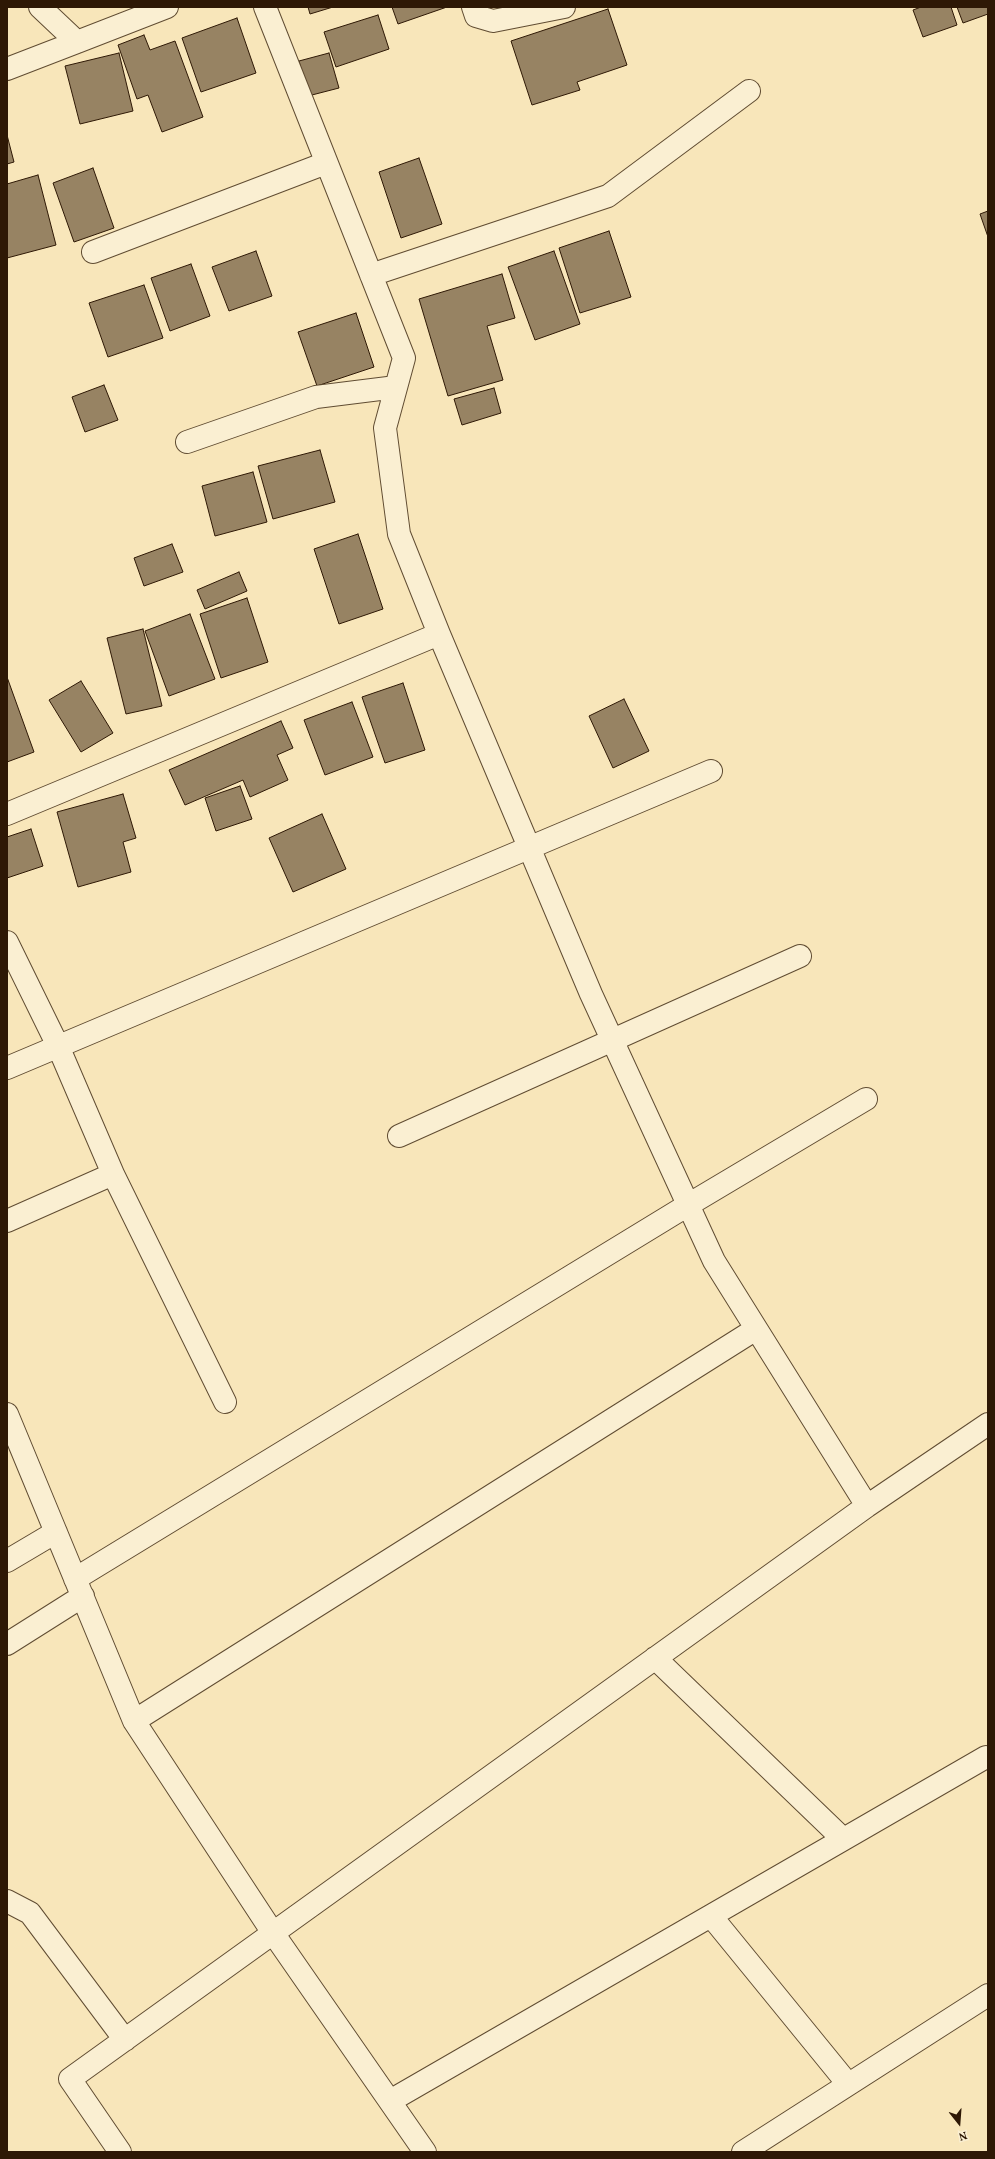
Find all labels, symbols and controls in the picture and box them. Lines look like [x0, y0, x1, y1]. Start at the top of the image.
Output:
north arrow [939, 2103, 979, 2143]
text: N [957, 2127, 969, 2143]

